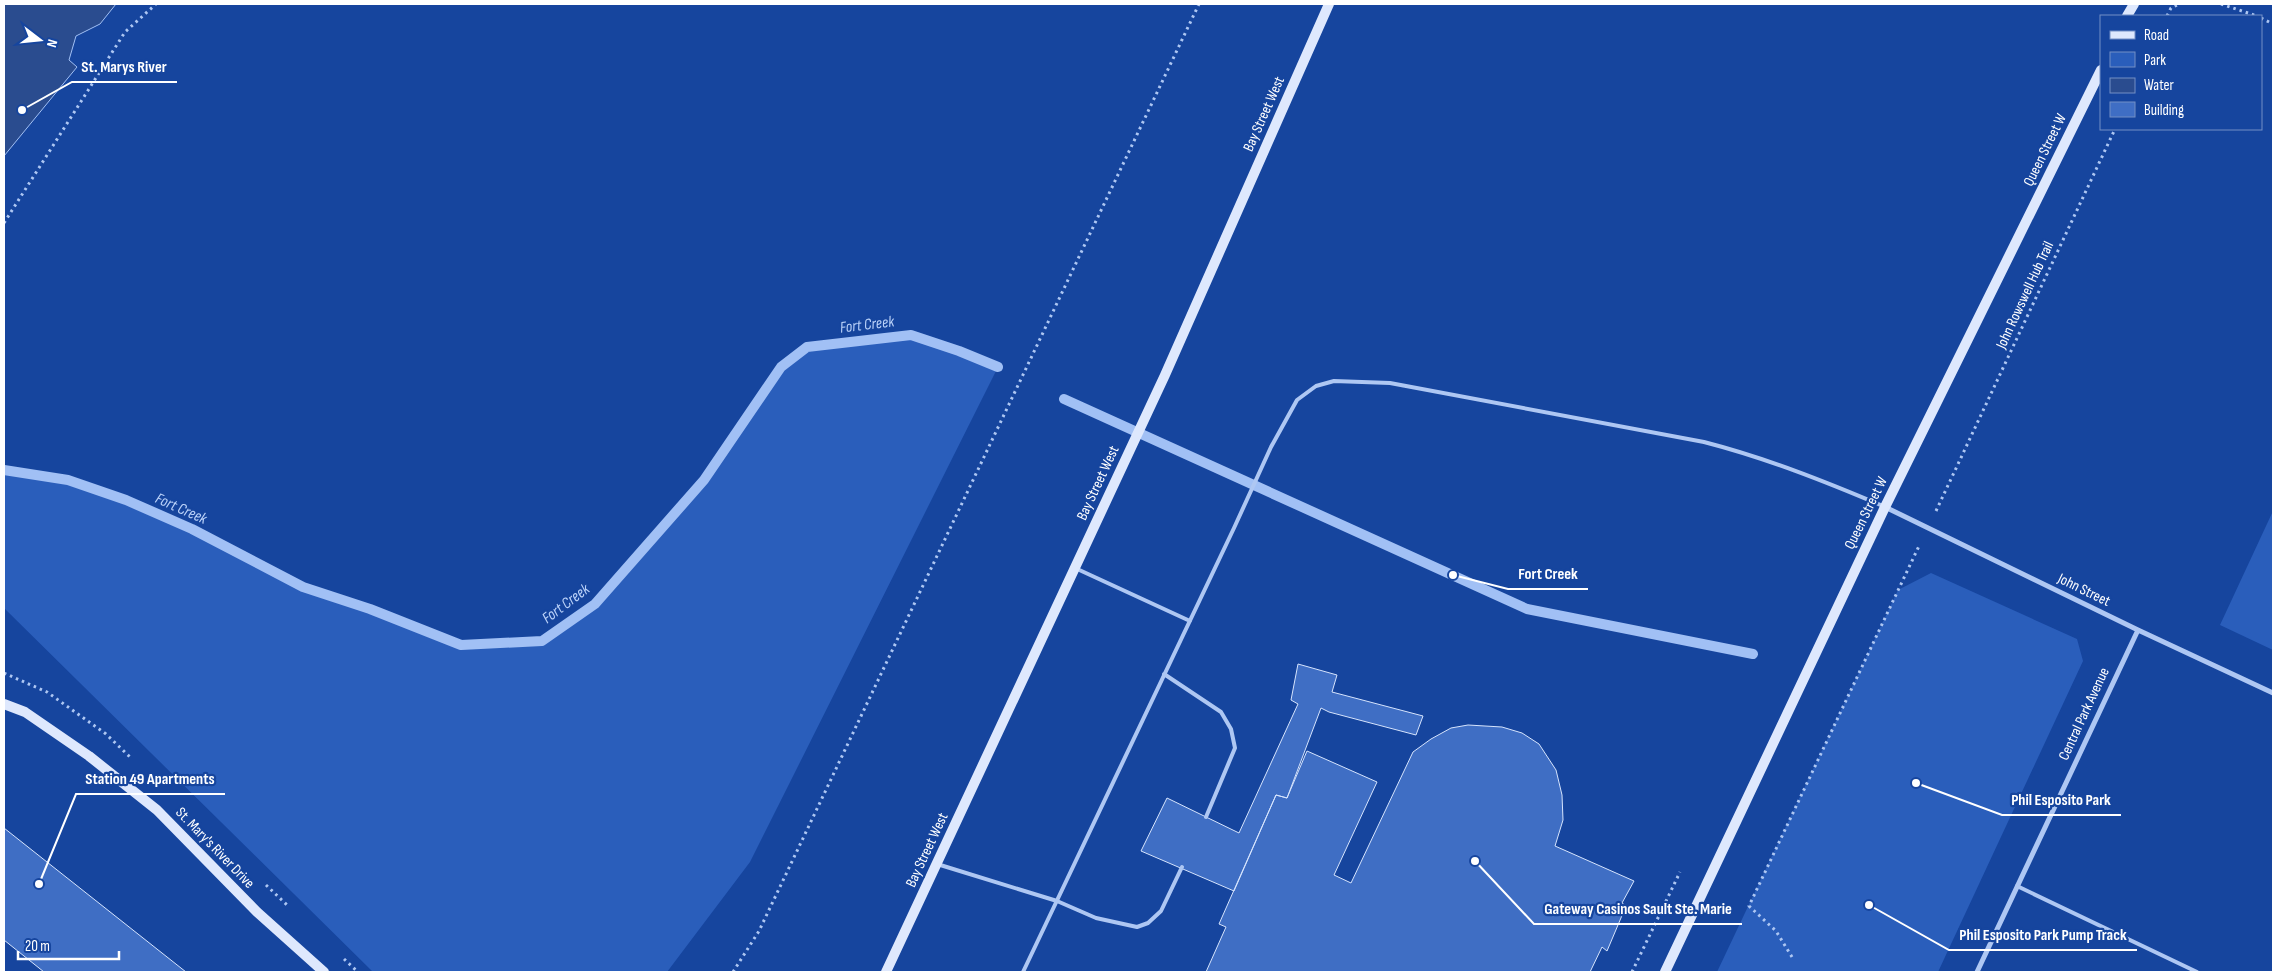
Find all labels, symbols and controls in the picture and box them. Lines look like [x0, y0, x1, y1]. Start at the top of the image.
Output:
north arrow [15, 15, 65, 65]
legend [2100, 15, 2262, 130]
text: Road [2144, 26, 2169, 45]
text: N [43, 38, 61, 49]
callout: St. Marys River [72, 51, 177, 82]
text: Park [2144, 51, 2166, 70]
text: St. Marys River [81, 58, 167, 77]
street label: Bay Street West [1239, 73, 1289, 154]
text: Water [2144, 76, 2175, 95]
text: Building [2144, 101, 2184, 120]
street label: Queen Street W [2019, 110, 2071, 189]
street label: John Rowswell Hub Trail [1991, 238, 2058, 353]
water label: Fort Creek [839, 312, 896, 338]
street label: Bay Street West [1072, 442, 1124, 523]
street label: Queen Street W [1840, 473, 1892, 552]
water label: Fort Creek [152, 489, 211, 529]
callout: Fort Creek [1508, 558, 1588, 589]
text: Fort Creek [1518, 565, 1578, 584]
street label: John Street [2054, 569, 2114, 611]
water label: Fort Creek [539, 579, 594, 628]
street label: Central Park Avenue [2054, 665, 2114, 763]
callout: Station 49 Apartments [76, 763, 225, 794]
text: Station 49 Apartments [85, 770, 215, 789]
callout: Phil Esposito Park [2002, 784, 2121, 815]
text: Phil Esposito Park [2011, 791, 2111, 810]
street label: St. Mary's River Drive [171, 803, 259, 893]
street label: Bay Street West [901, 809, 953, 890]
callout: Gateway Casinos Sault Ste. Marie [1534, 893, 1742, 924]
text: Gateway Casinos Sault Ste. Marie [1544, 900, 1732, 919]
callout: Phil Esposito Park Pump Track [1949, 919, 2137, 950]
text: Phil Esposito Park Pump Track [1959, 926, 2127, 945]
scale bar [18, 928, 119, 960]
text: 20 m [25, 937, 50, 956]

